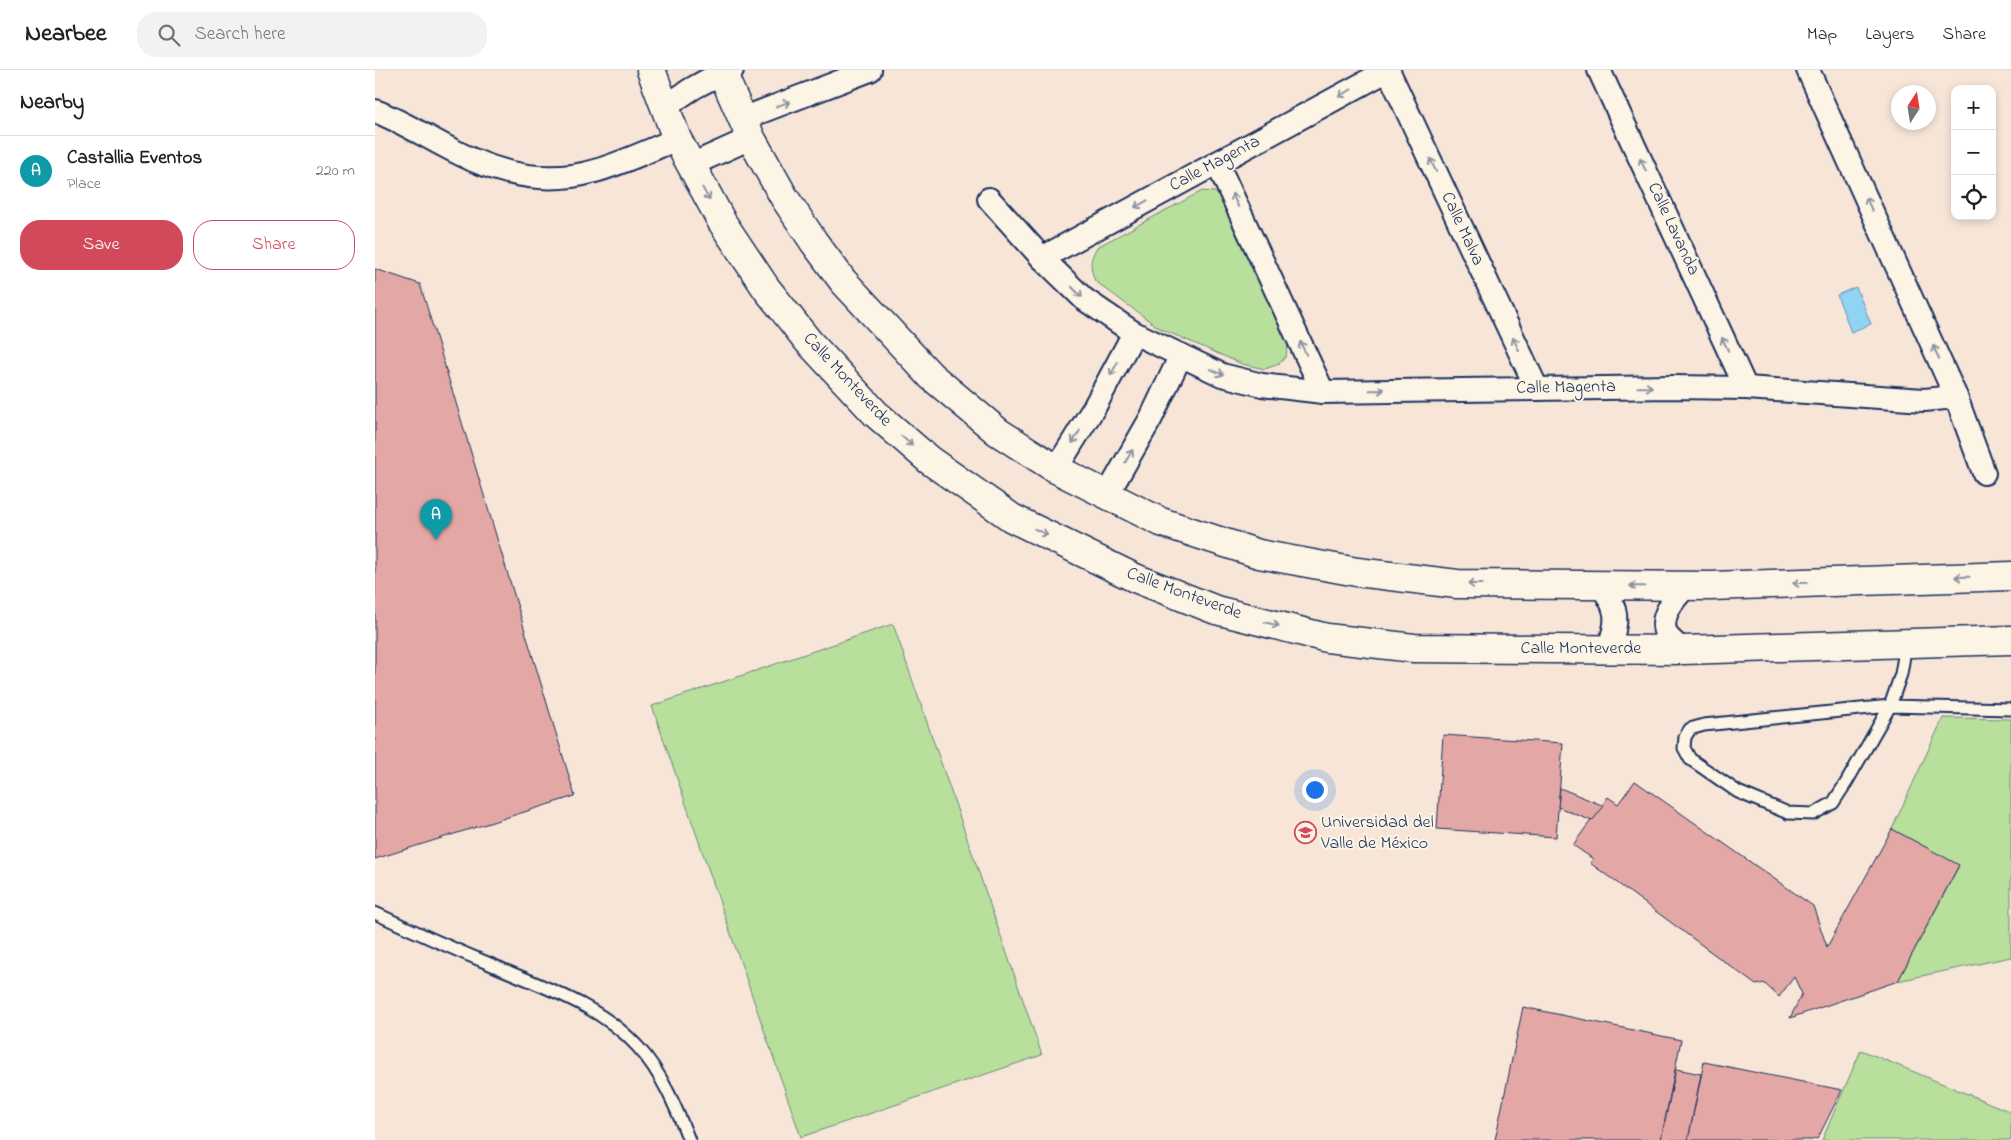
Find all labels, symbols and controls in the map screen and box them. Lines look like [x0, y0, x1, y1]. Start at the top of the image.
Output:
search box [137, 12, 487, 57]
text: Nearbee [25, 17, 107, 52]
icon: search [155, 21, 183, 49]
text: Search here [195, 21, 286, 48]
text: Map [1807, 22, 1837, 48]
text: Layers [1865, 22, 1915, 48]
text: Share [1943, 22, 1986, 48]
north arrow [1891, 85, 1936, 130]
map controls [1951, 85, 1996, 220]
button: + [1951, 85, 1996, 130]
text: Nearby [20, 88, 84, 118]
one-way arrow [1338, 88, 1353, 98]
one-way arrow [775, 99, 790, 108]
street label: Calle Magenta [1165, 129, 1266, 200]
button: − [1951, 130, 1996, 175]
text: Castallia Eventos [67, 145, 202, 172]
one-way arrow [1637, 157, 1647, 172]
one-way arrow [1427, 158, 1437, 173]
text: A [31, 159, 41, 183]
text: 220 m [316, 159, 355, 183]
text: Place [67, 172, 101, 196]
button: locate [1951, 175, 1996, 220]
street label: Calle Lavanda [1640, 178, 1706, 280]
one-way arrow [702, 186, 712, 200]
street label: Calle Malva [1434, 188, 1490, 270]
one-way arrow [1229, 193, 1239, 208]
one-way arrow [1863, 197, 1873, 212]
one-way arrow [1134, 200, 1149, 209]
button: Save [20, 220, 183, 270]
button: Share [193, 220, 355, 270]
one-way arrow [1070, 286, 1083, 298]
street label: Calle Monteverde [796, 327, 898, 434]
one-way arrow [1511, 337, 1520, 352]
one-way arrow [1720, 337, 1730, 352]
one-way arrow [1297, 340, 1307, 355]
one-way arrow [1931, 345, 1940, 360]
one-way arrow [1109, 361, 1118, 376]
one-way arrow [1209, 367, 1224, 377]
street label: Calle Magenta [1516, 374, 1616, 403]
one-way arrow [1636, 382, 1653, 392]
one-way arrow [1369, 386, 1385, 395]
one-way arrow [1070, 430, 1080, 444]
one-way arrow [900, 435, 913, 446]
one-way arrow [1124, 450, 1134, 464]
pin: A [420, 499, 452, 540]
one-way arrow [1033, 528, 1048, 537]
street label: Calle Monteverde [1123, 561, 1246, 627]
one-way arrow [1955, 573, 1971, 582]
one-way arrow [1792, 578, 1808, 587]
one-way arrow [1467, 579, 1484, 589]
one-way arrow [1630, 581, 1646, 591]
one-way arrow [1264, 620, 1280, 629]
street label: Calle Monteverde [1521, 636, 1642, 662]
your location [1302, 777, 1328, 803]
place label: Universidad del Valle de México [1320, 810, 1434, 857]
school or university icon: Universidad del Valle de México [1293, 821, 1317, 845]

